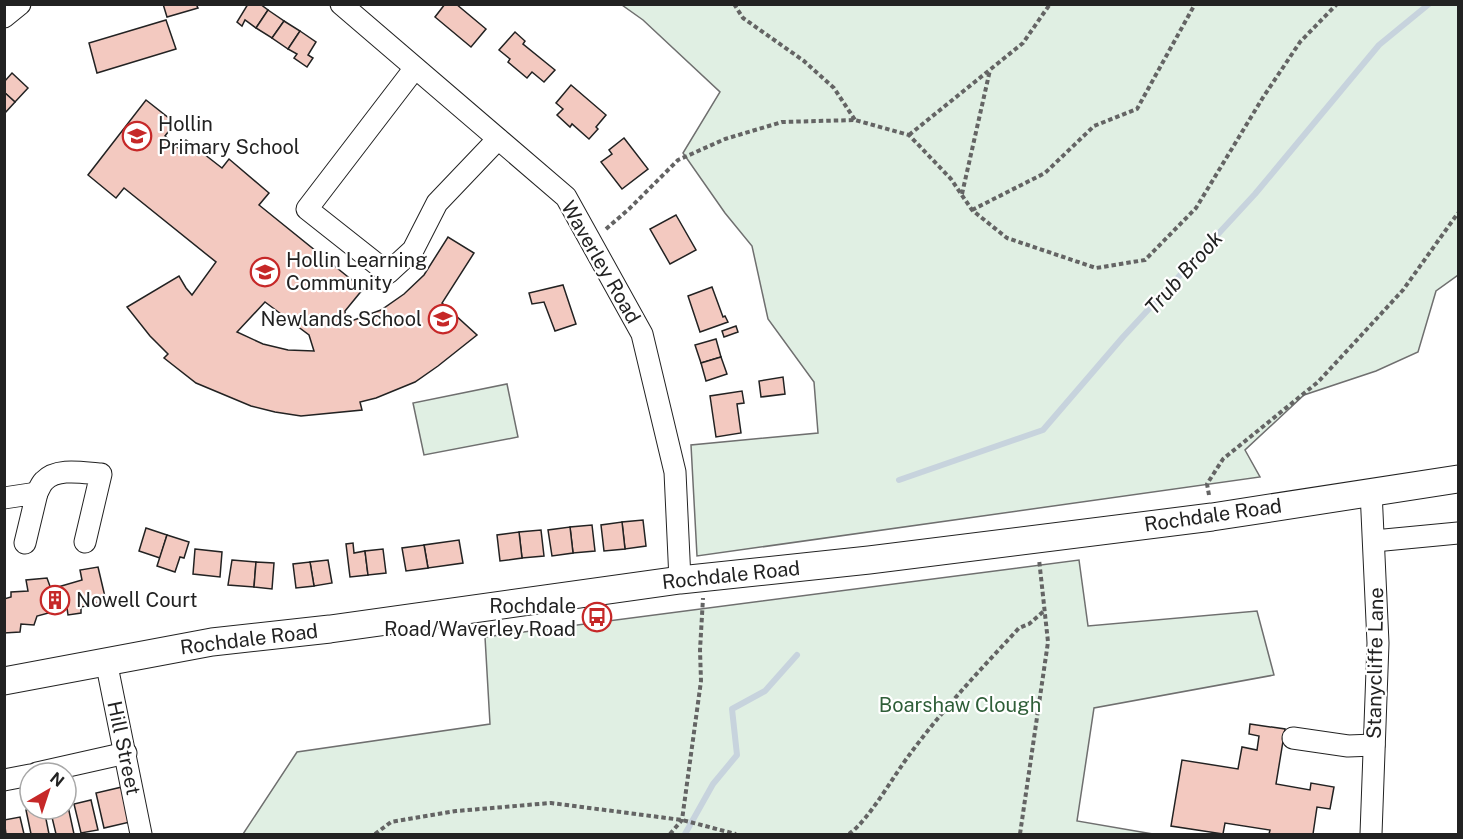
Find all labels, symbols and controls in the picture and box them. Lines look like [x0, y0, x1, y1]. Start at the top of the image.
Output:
place label: Hollin Primary School [158, 112, 300, 159]
school or university icon: Hollin Primary School [121, 120, 153, 152]
street label: Waverley Road [556, 196, 646, 328]
water label: Trub Brook [1140, 225, 1228, 320]
place label: Hollin Learning Community [286, 248, 428, 295]
school or university icon: Hollin Learning Community [249, 256, 281, 288]
school or university icon: Newlands School [427, 303, 459, 335]
place label: Newlands School [261, 307, 422, 331]
street label: Rochdale Road [1143, 493, 1283, 537]
street label: Rochdale Road [661, 556, 801, 594]
building icon: Nowell Court [39, 584, 71, 616]
street label: Stanycliffe Lane [1362, 587, 1388, 739]
place label: Nowell Court [76, 588, 198, 612]
place label: Rochdale Road/Waverley Road [384, 594, 576, 641]
bus stop icon: Rochdale Road/Waverley Road [581, 601, 613, 633]
street label: Rochdale Road [179, 619, 319, 659]
park label: Boarshaw Clough [879, 693, 1041, 717]
street label: Hill Street [102, 699, 146, 797]
north arrow [18, 761, 78, 821]
text: N [46, 768, 68, 791]

